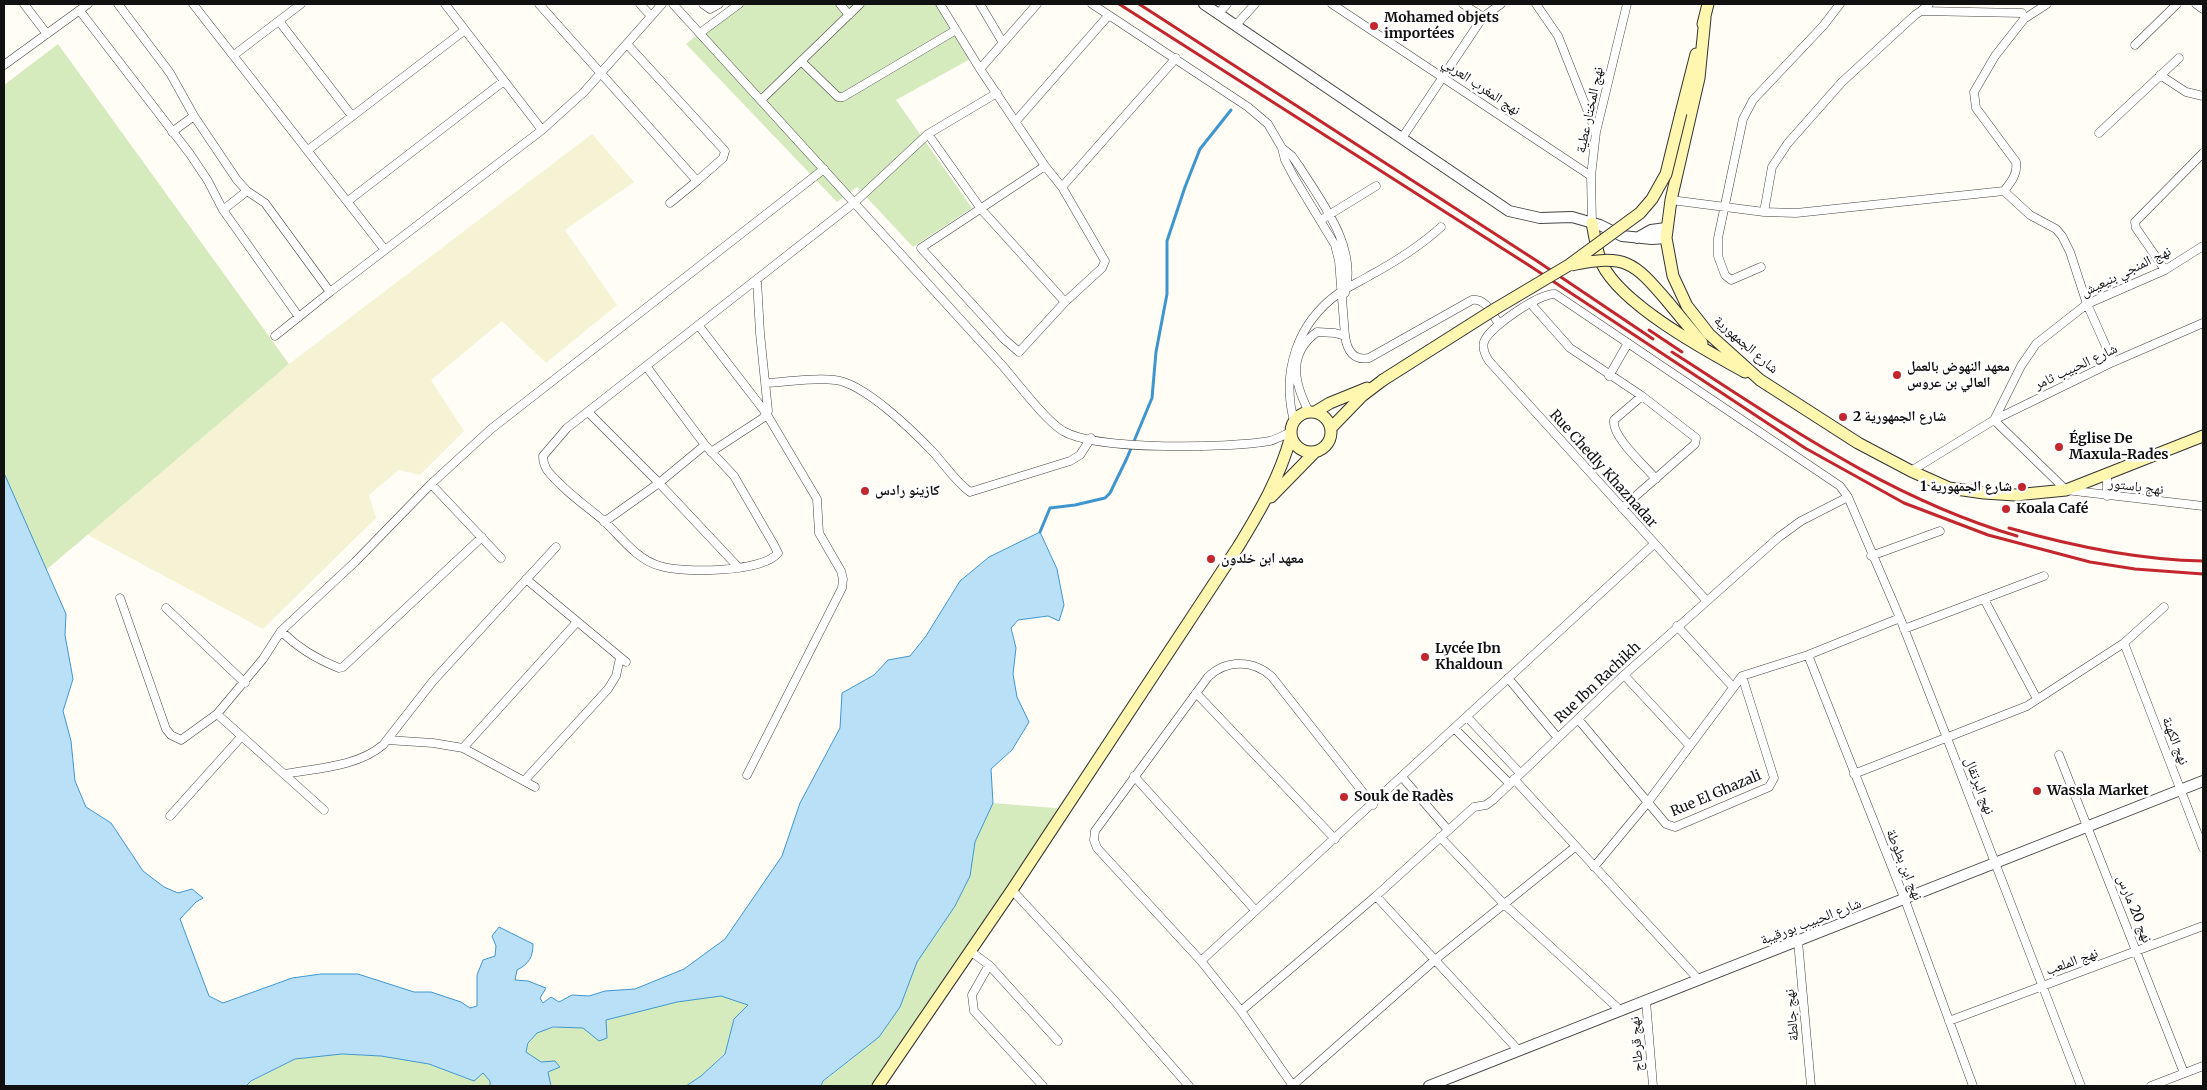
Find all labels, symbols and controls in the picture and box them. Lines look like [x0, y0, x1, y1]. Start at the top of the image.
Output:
place label: Mohamed objets importées [1384, 10, 1499, 42]
marker: Mohamed objets importées [1368, 20, 1380, 32]
street label: نهج المغرب العربي [1439, 55, 1523, 119]
street label: نهج المختار عطية [1573, 65, 1607, 155]
street label: نهج المنجي بنيعيش [2078, 243, 2174, 301]
street label: شارع الجمهورية [1710, 312, 1782, 378]
street label: شارع الحبيب ثامر [2032, 340, 2120, 394]
place label: معهد النهوض بالعمل العالي بن عروس [1907, 359, 2010, 392]
marker: معهد النهوض بالعمل العالي بن عروس [1891, 369, 1903, 381]
street label: Rue Chedly Khaznadar [1546, 407, 1660, 531]
place label: شارع الجمهورية 2 [1853, 409, 1946, 425]
marker: شارع الجمهورية 2 [1837, 411, 1849, 423]
place label: Église De Maxula-Rades [2069, 431, 2169, 464]
marker: Église De Maxula-Rades [2053, 441, 2065, 453]
street label: نهج باستور [2107, 475, 2165, 499]
place label: شارع الجمهورية 1 [1920, 479, 2012, 495]
marker: شارع الجمهورية 1 [2016, 481, 2028, 493]
place label: كازينو رادس [875, 483, 940, 499]
marker: كازينو رادس [859, 485, 871, 497]
place label: Koala Café [2016, 501, 2088, 517]
marker: Koala Café [2000, 503, 2012, 515]
place label: معهد ابن خلدون [1221, 551, 1304, 567]
marker: معهد ابن خلدون [1205, 553, 1217, 565]
street label: Rue Ibn Rachikh [1552, 639, 1644, 727]
place label: Lycée Ibn Khaldoun [1435, 641, 1503, 674]
marker: Lycée Ibn Khaldoun [1419, 651, 1431, 663]
street label: نهج الكهنة [2158, 715, 2192, 767]
street label: نهج البرتقال [1960, 755, 1998, 817]
street label: Rue El Ghazali [1668, 767, 1764, 821]
place label: Wassla Market [2047, 783, 2149, 799]
marker: Wassla Market [2031, 785, 2043, 797]
place label: Souk de Radès [1354, 789, 1453, 805]
marker: Souk de Radès [1338, 791, 1350, 803]
street label: نهج ابن بطوطة [1882, 827, 1926, 903]
street label: نهج 20 مارس [2113, 873, 2155, 945]
street label: شارع الحبيب بورقيبة [1758, 895, 1864, 949]
street label: نهج الملعب [2043, 945, 2101, 979]
street label: نهج جالطة [1781, 988, 1803, 1042]
street label: نهج قرطاج [1627, 1016, 1647, 1072]

